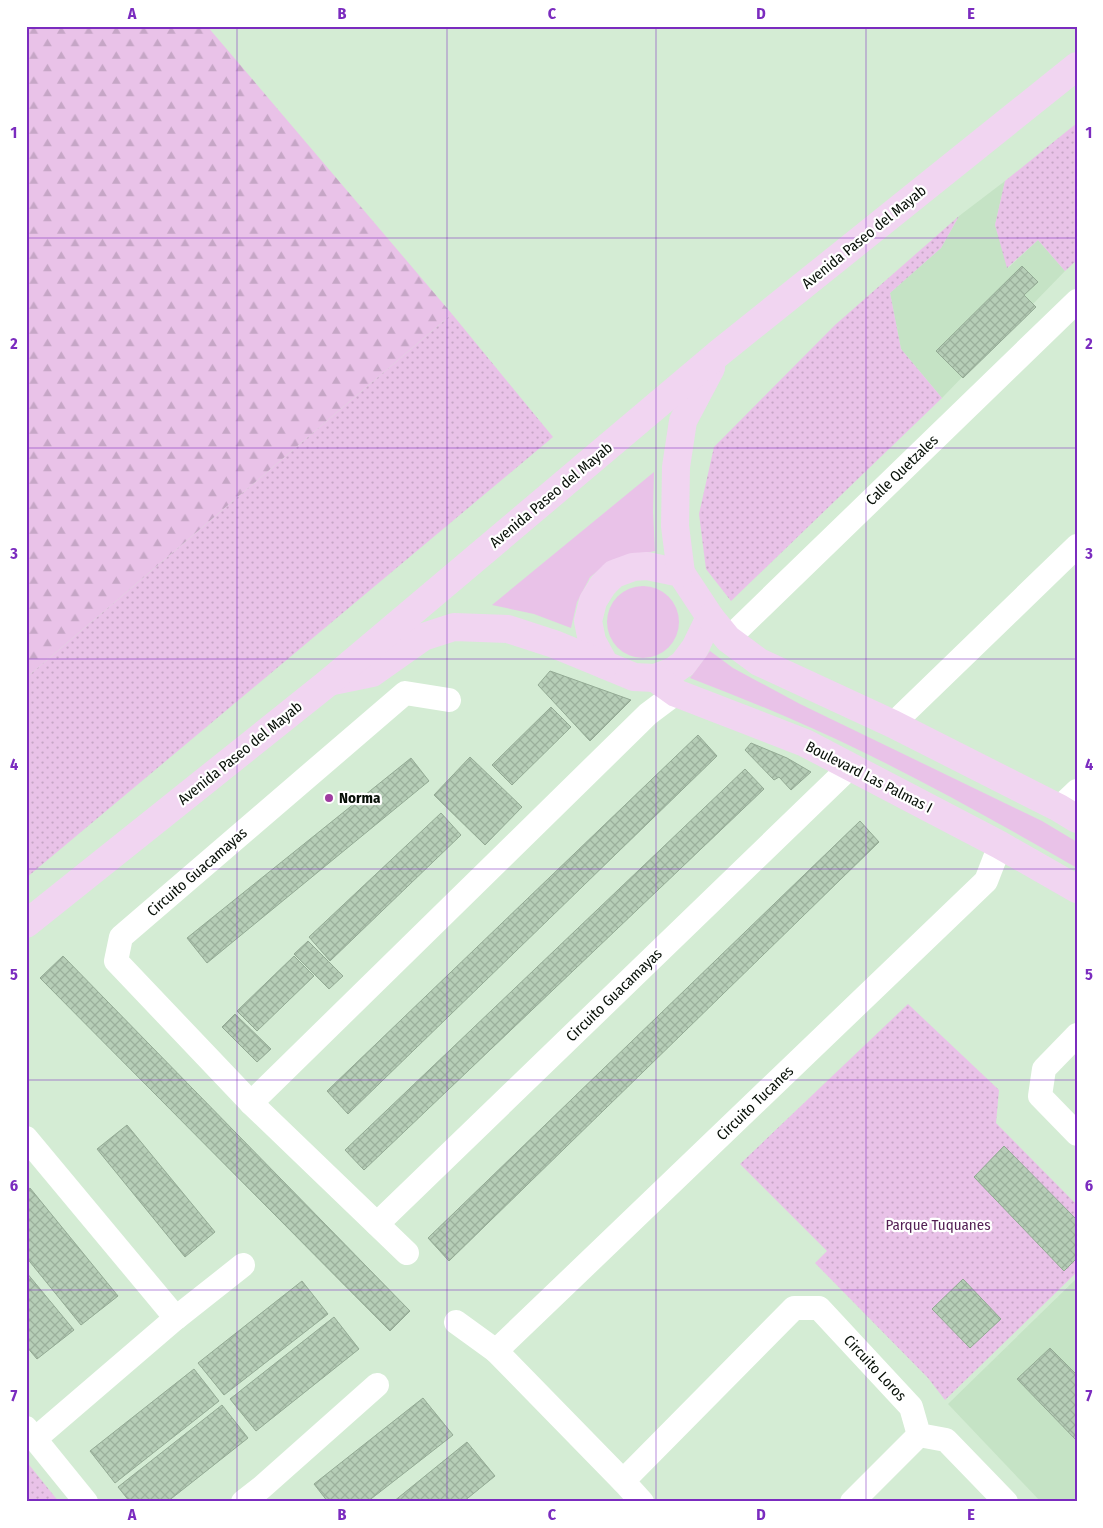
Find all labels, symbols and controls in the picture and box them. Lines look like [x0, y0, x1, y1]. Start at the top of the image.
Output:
text: A [127, 4, 137, 23]
text: B [338, 4, 347, 23]
text: C [548, 4, 557, 23]
text: D [756, 4, 766, 23]
text: E [967, 4, 975, 23]
text: 1 [11, 123, 17, 142]
text: 1 [1086, 123, 1092, 142]
street label: Avenida Paseo del Mayab [798, 181, 930, 293]
text: 2 [9, 334, 18, 353]
text: 2 [1084, 334, 1093, 353]
street label: Calle Quetzales [862, 431, 942, 509]
street label: Avenida Paseo del Mayab [486, 438, 616, 552]
text: 3 [9, 544, 18, 563]
text: 3 [1084, 544, 1093, 563]
street label: Avenida Paseo del Mayab [174, 697, 306, 809]
street label: Boulevard Las Palmas I [803, 737, 935, 817]
text: 4 [10, 755, 18, 774]
text: 4 [1085, 755, 1093, 774]
place label: Norma [339, 789, 381, 807]
marker: Norma [323, 792, 335, 804]
street label: Circuito Guacamayas [143, 824, 251, 920]
street label: Circuito Guacamayas [562, 945, 666, 1045]
text: 5 [10, 965, 18, 984]
text: 5 [1085, 965, 1093, 984]
street label: Circuito Tucanes [713, 1062, 797, 1144]
text: 6 [10, 1176, 18, 1195]
text: 6 [1085, 1176, 1093, 1195]
park label: Parque Tuquanes [885, 1216, 991, 1234]
street label: Circuito Loros [840, 1331, 910, 1405]
text: 7 [11, 1386, 18, 1405]
text: 7 [1086, 1386, 1093, 1405]
text: A [127, 1505, 137, 1524]
text: B [338, 1505, 347, 1524]
text: C [548, 1505, 557, 1524]
text: D [756, 1505, 766, 1524]
text: E [967, 1505, 975, 1524]

